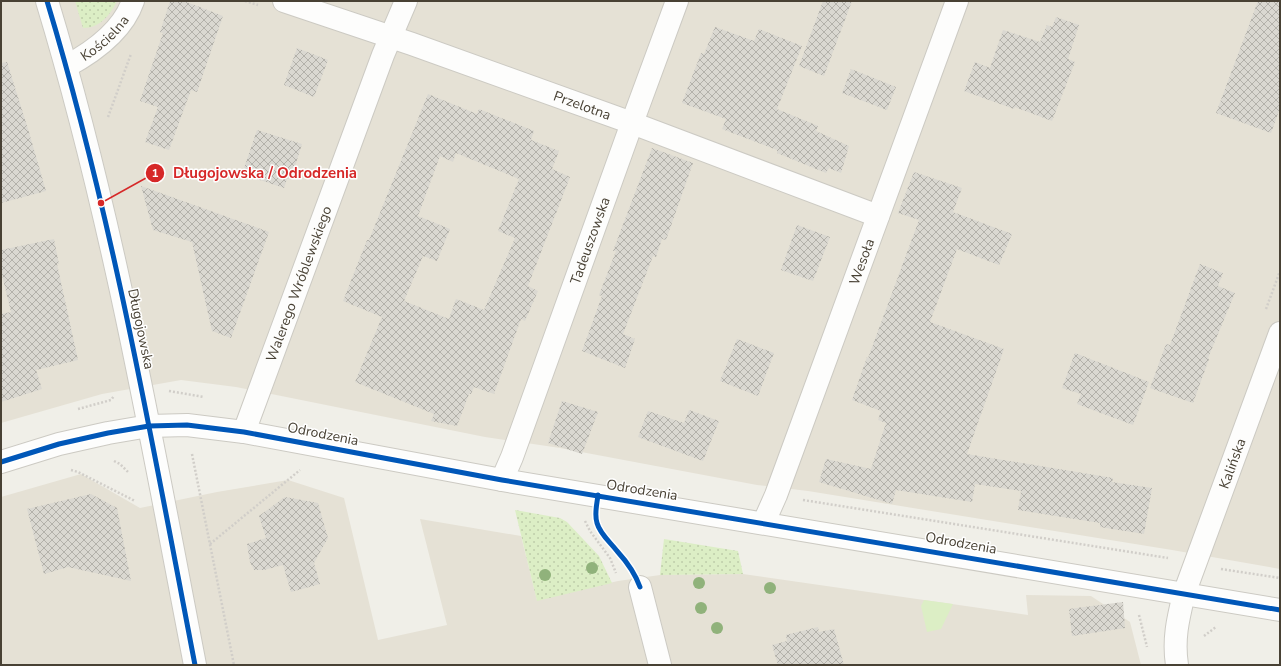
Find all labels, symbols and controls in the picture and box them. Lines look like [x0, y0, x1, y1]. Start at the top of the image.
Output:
street label: Kościelna [76, 11, 133, 65]
street label: Przelotna [551, 86, 614, 124]
callout: Długojowska / Odrodzenia [145, 159, 364, 186]
text: Długojowska / Odrodzenia [173, 163, 357, 183]
text: 1 [151, 165, 159, 181]
street label: Tadeuszowska [565, 194, 614, 287]
street label: Walerego Wróblewskiego [261, 203, 336, 364]
street label: Wesoła [844, 236, 879, 288]
street label: Długojowska [123, 287, 159, 371]
street label: Odrodzenia [286, 418, 360, 450]
street label: Kalińska [1214, 435, 1250, 491]
street label: Odrodzenia [605, 475, 679, 505]
street label: Odrodzenia [924, 527, 998, 559]

